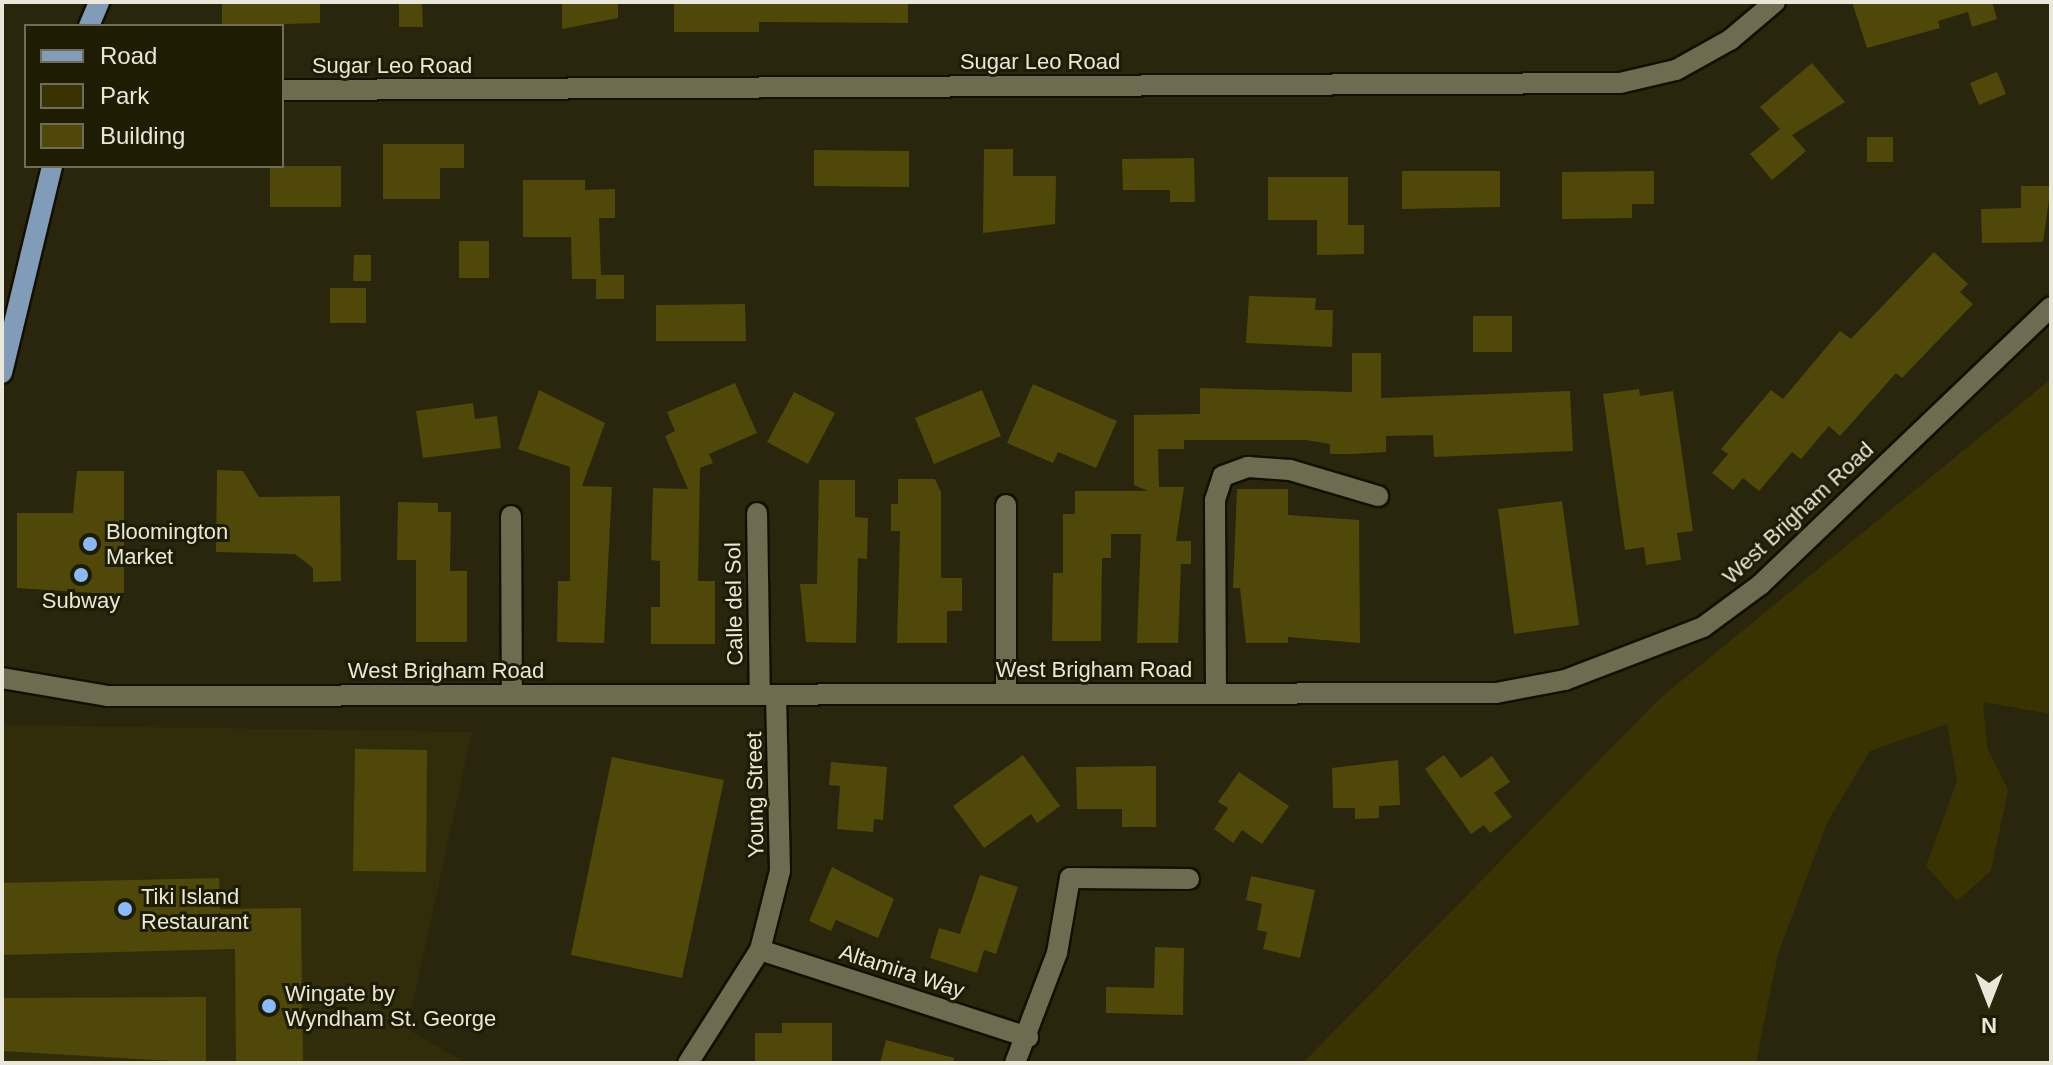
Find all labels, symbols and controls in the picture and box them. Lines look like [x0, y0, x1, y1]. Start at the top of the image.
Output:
legend [24, 24, 284, 168]
text: Road [100, 42, 157, 69]
street label: Sugar Leo Road [960, 49, 1120, 75]
street label: Sugar Leo Road [312, 53, 472, 79]
text: Park [100, 82, 149, 109]
text: Building [100, 122, 185, 149]
street label: West Brigham Road [1717, 436, 1879, 590]
place label: Bloomington Market [106, 518, 228, 570]
marker: Bloomington Market [81, 535, 99, 553]
street label: Calle del Sol [720, 542, 748, 666]
marker: Subway [72, 566, 90, 584]
place label: Subway [42, 588, 120, 614]
street label: West Brigham Road [996, 657, 1192, 683]
street label: West Brigham Road [348, 658, 544, 684]
street label: Young Street [741, 732, 769, 858]
place label: Tiki Island Restaurant [141, 883, 249, 934]
marker: Tiki Island Restaurant [116, 900, 134, 918]
street label: Altamira Way [836, 938, 968, 1004]
north arrow [1949, 961, 2029, 1041]
place label: Wingate by Wyndham St. George [285, 980, 496, 1032]
marker: Wingate by Wyndham St. George [260, 997, 278, 1015]
text: N [1981, 1013, 1997, 1038]

